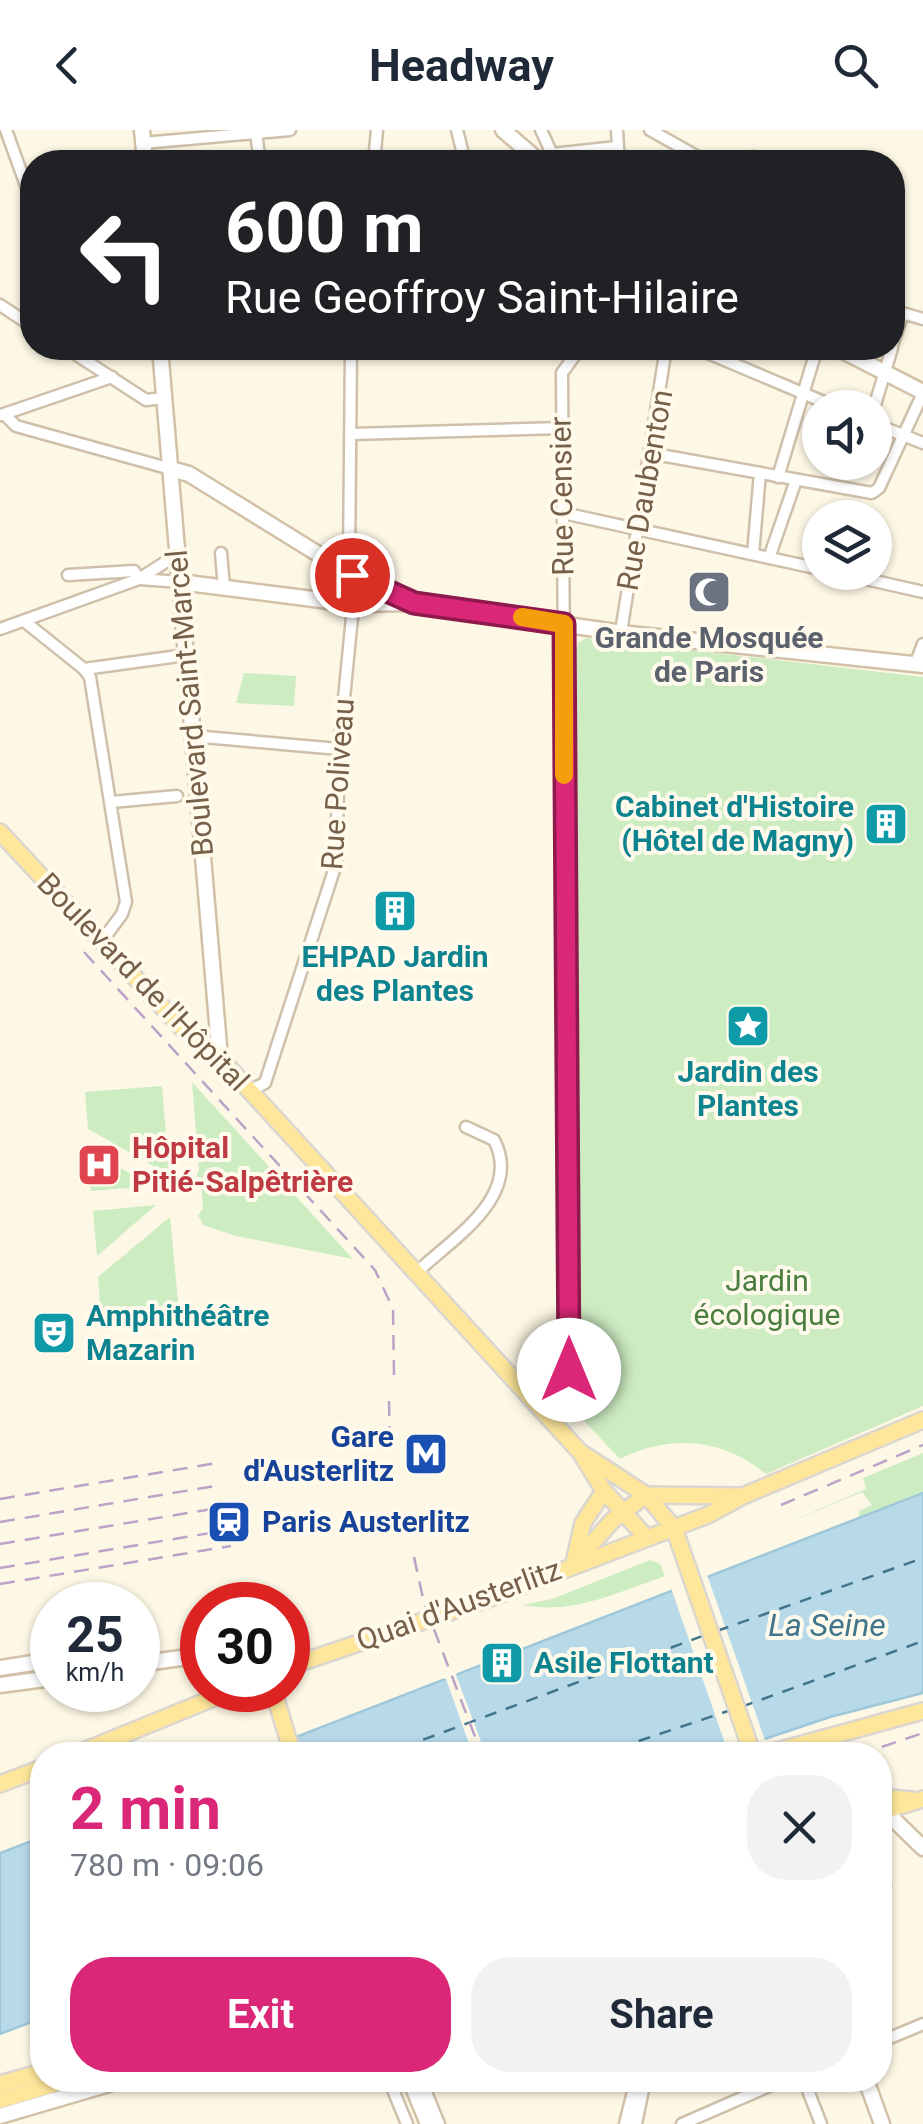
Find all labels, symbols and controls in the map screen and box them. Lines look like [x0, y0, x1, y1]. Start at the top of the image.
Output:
icon: back [40, 38, 95, 93]
icon: search [828, 38, 883, 93]
text: Headway [369, 39, 554, 92]
text: 600 m [225, 187, 424, 269]
icon: left [60, 190, 190, 320]
text: Rue Geoffroy Saint-Hilaire [225, 271, 739, 324]
street label: Rue Daubenton [610, 387, 679, 593]
map controls [802, 390, 892, 590]
button: sound [802, 390, 892, 480]
street label: Rue Censier [543, 416, 580, 576]
button: layers [802, 500, 892, 590]
pin [310, 533, 395, 618]
street label: Boulevard Saint-Marcel [159, 548, 220, 858]
icon: arrive [325, 548, 380, 603]
mosque icon: Grande Mosquée de Paris [686, 569, 732, 615]
place label: Grande Mosquée de Paris [594, 620, 824, 689]
street label: Rue Poliveau [314, 697, 361, 871]
place label: Cabinet d'Histoire (Hôtel de Magny) [615, 789, 854, 858]
building icon: Cabinet d'Histoire (Hôtel de Magny) [863, 801, 909, 847]
street label: Boulevard de l'Hôpital [30, 866, 256, 1098]
building icon: EHPAD Jardin des Plantes [372, 888, 418, 934]
place label: EHPAD Jardin des Plantes [301, 939, 489, 1008]
place icon: Jardin des Plantes [725, 1003, 771, 1049]
place label: Jardin des Plantes [677, 1054, 819, 1123]
place label: Hôpital Pitié-Salpêtrière [132, 1130, 353, 1199]
hospital icon: Hôpital Pitié-Salpêtrière [76, 1142, 122, 1188]
park label: Jardin écologique [694, 1263, 840, 1332]
place label: Amphithéâtre Mazarin [86, 1298, 270, 1367]
theatre icon: Amphithéâtre Mazarin [31, 1310, 77, 1356]
position arrow [517, 1318, 621, 1422]
place label: Gare d'Austerlitz [243, 1419, 394, 1488]
metro station icon: Gare d'Austerlitz [403, 1431, 449, 1477]
station icon: Paris Austerlitz [206, 1499, 252, 1545]
place label: Paris Austerlitz [262, 1504, 470, 1539]
street label: Quai d'Austerlitz [352, 1551, 566, 1658]
speed limit sign: 30 [180, 1582, 310, 1712]
text: 25 [66, 1606, 124, 1664]
water label: La Seine [768, 1606, 886, 1644]
building icon: Asile Flottant [479, 1640, 525, 1686]
place label: Asile Flottant [534, 1645, 714, 1680]
text: km/h [66, 1658, 124, 1687]
text: 2 min [70, 1773, 221, 1844]
button: close [747, 1775, 852, 1880]
text: 780 m · 09:06 [70, 1846, 264, 1884]
button: Exit [70, 1957, 451, 2072]
button: Share [471, 1957, 852, 2072]

